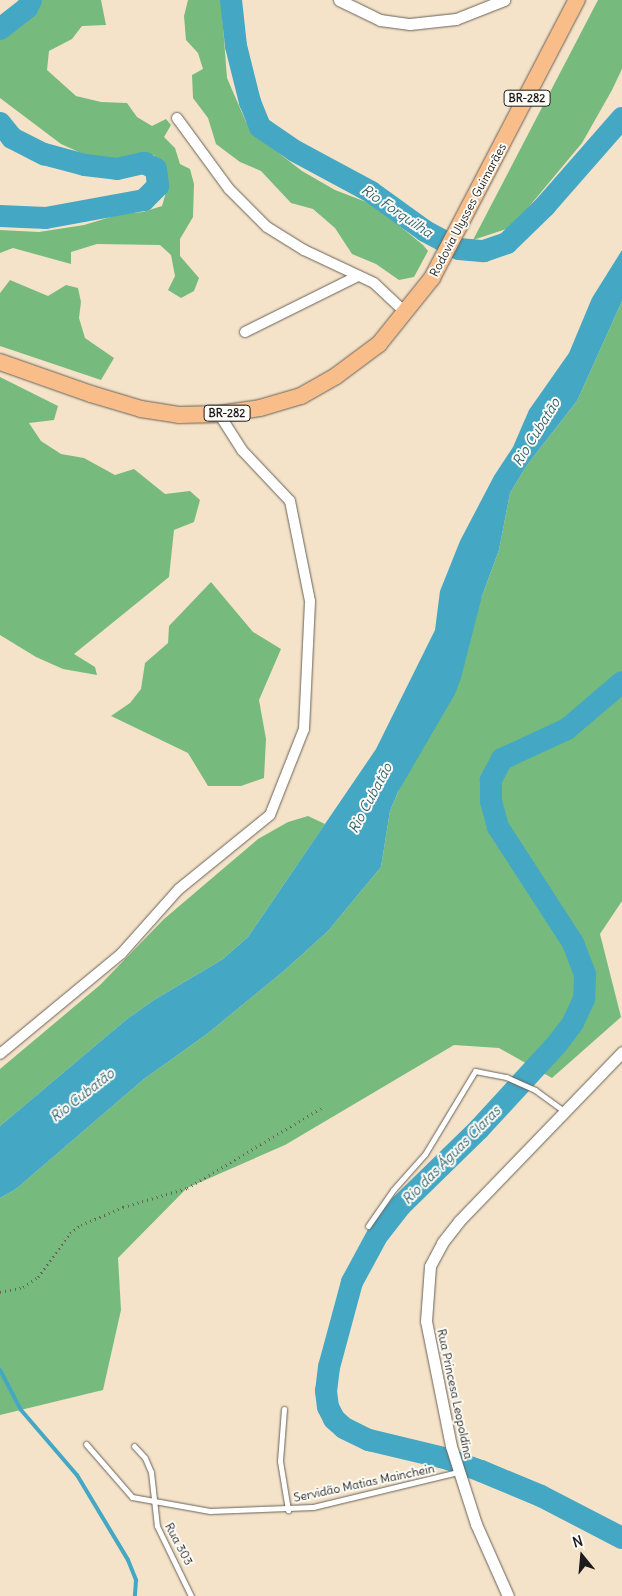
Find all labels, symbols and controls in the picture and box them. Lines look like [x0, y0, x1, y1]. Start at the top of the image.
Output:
road number: BR-282 [503, 90, 551, 106]
street label: Rodovia Ulysses Guimarães [427, 141, 509, 279]
water label: Rio Forquilha [358, 181, 436, 241]
water label: Rio Cubatão [509, 395, 563, 469]
road number: BR-282 [203, 404, 251, 422]
water label: Rio Cubatão [345, 760, 395, 836]
water label: Rio Cubatão [47, 1065, 117, 1125]
water label: Rio das Águas Claras [398, 1102, 504, 1208]
street label: Rua Princesa Leopoldina [434, 1328, 476, 1460]
street label: Servidão Matias Mainchein [292, 1461, 436, 1505]
street label: Rua 303 [162, 1520, 196, 1568]
north arrow [557, 1531, 607, 1581]
text: N [570, 1532, 585, 1552]

